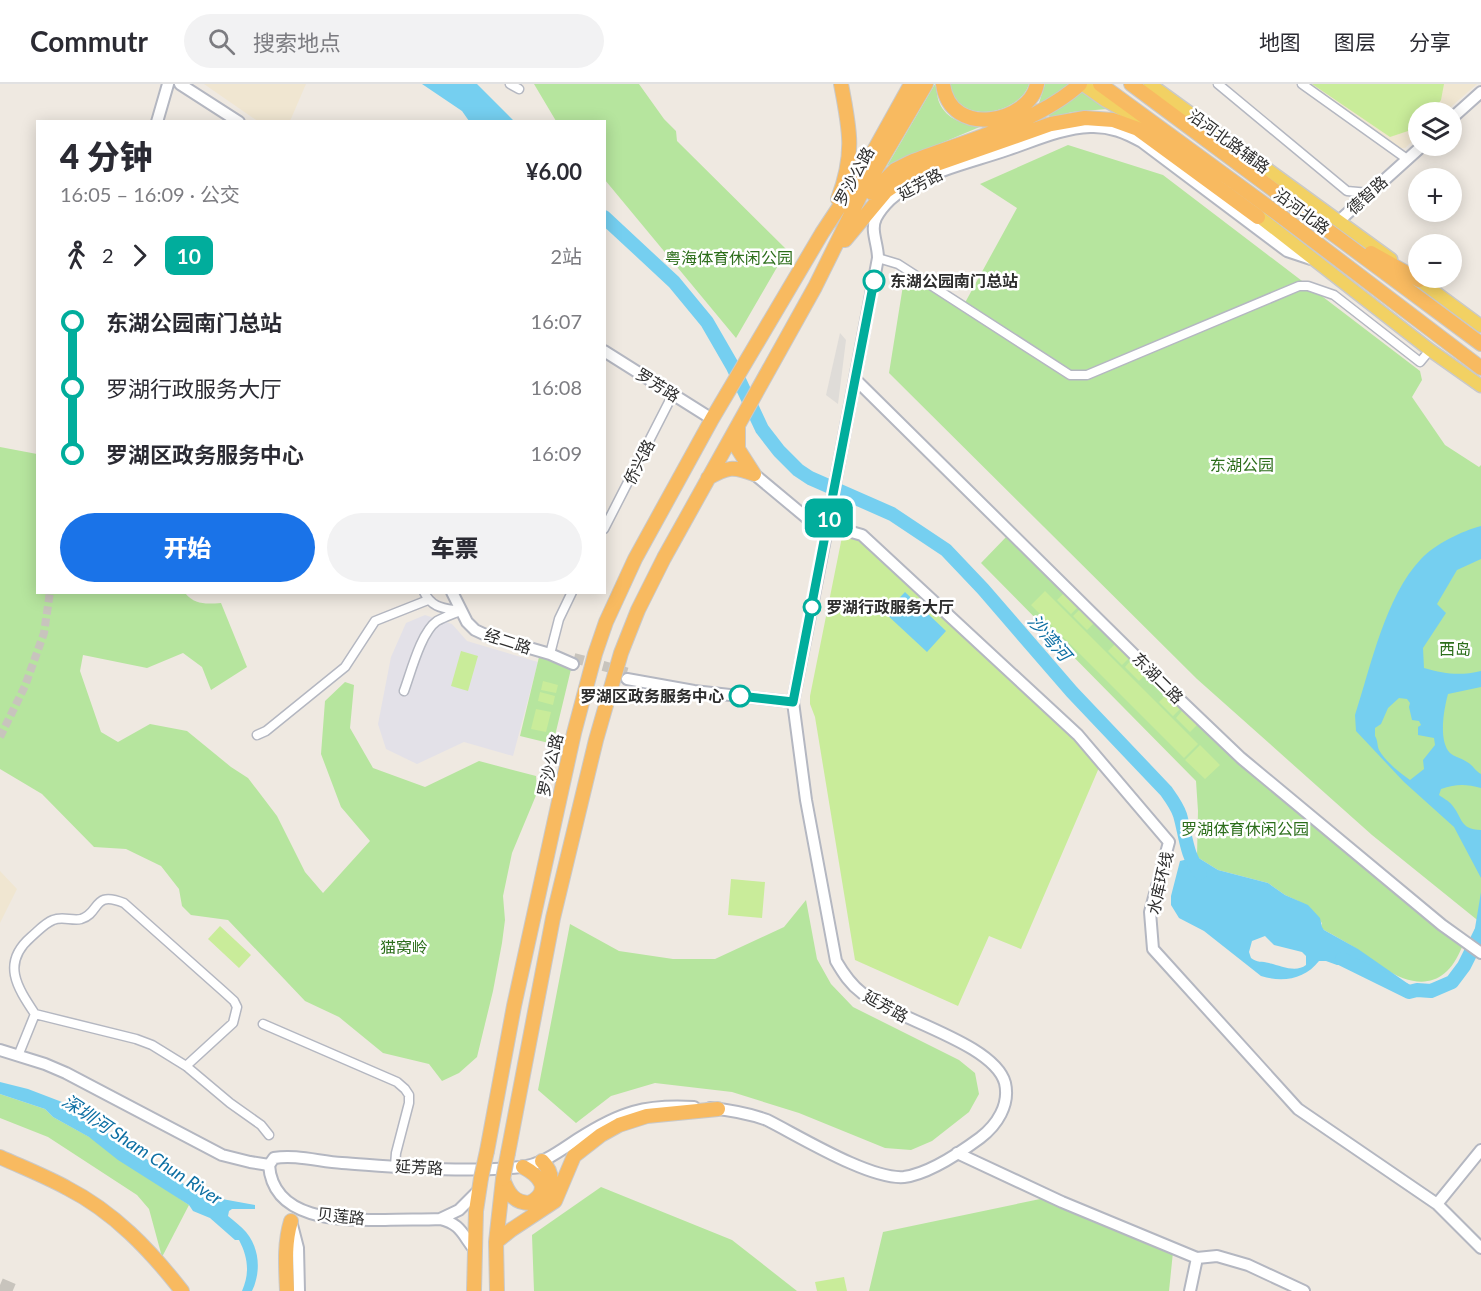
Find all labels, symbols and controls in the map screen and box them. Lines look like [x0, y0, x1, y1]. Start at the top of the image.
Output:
search box [184, 14, 604, 68]
text: Commutr [30, 24, 148, 58]
icon: search [205, 25, 238, 58]
text: 搜索地点 [253, 29, 341, 56]
text: 地图 [1259, 29, 1301, 54]
text: 图层 [1334, 29, 1376, 54]
text: 分享 [1409, 29, 1451, 54]
map controls [1408, 102, 1462, 288]
button: layers [1408, 102, 1462, 156]
street label: 沿河北路辅路 [1185, 105, 1274, 176]
text: 4 分钟 [60, 136, 153, 176]
street label: 罗沙公路 [830, 143, 877, 208]
text: ¥6.00 [526, 158, 582, 185]
street label: 延芳路 [894, 164, 945, 203]
button: + [1408, 168, 1462, 222]
street label: 德智路 [1342, 172, 1391, 218]
text: 16:05 – 16:09 · 公交 [60, 182, 240, 206]
street label: 沿河北路 [1271, 184, 1334, 237]
button: − [1408, 234, 1462, 288]
icon: walk [60, 239, 93, 272]
icon: forward [123, 239, 156, 272]
text: 2 [102, 243, 114, 267]
text: 10 [177, 243, 201, 268]
text: 2站 [550, 244, 582, 268]
park label: 粤海体育休闲公园 [665, 248, 793, 267]
marker: 东湖公园南门总站 [863, 270, 885, 292]
place label: 东湖公园南门总站 [890, 271, 1018, 290]
text: 东湖公园南门总站 [106, 309, 282, 336]
text: 16:07 [531, 309, 582, 333]
street label: 罗芳路 [633, 364, 684, 405]
text: 罗湖行政服务大厅 [106, 375, 282, 402]
text: 16:08 [531, 375, 582, 399]
street label: 侨兴路 [619, 436, 658, 487]
text: 罗湖区政务服务中心 [106, 441, 304, 468]
text: 16:09 [531, 441, 582, 465]
park label: 东湖公园 [1210, 455, 1274, 474]
line badge: 10 [802, 498, 856, 538]
text: 10 [817, 506, 841, 531]
button: 开始 [60, 513, 315, 582]
button: 车票 [327, 513, 582, 582]
place label: 罗湖行政服务大厅 [826, 597, 954, 616]
marker: 罗湖行政服务大厅 [803, 598, 821, 616]
water label: 沙湾河 [1024, 610, 1078, 667]
street label: 经二路 [482, 624, 534, 657]
park label: 西岛 [1439, 639, 1471, 658]
street label: 东湖二路 [1129, 648, 1188, 707]
marker: 罗湖区政务服务中心 [729, 685, 751, 707]
place label: 罗湖区政务服务中心 [580, 686, 724, 705]
street label: 罗沙公路 [533, 732, 566, 798]
park label: 罗湖体育休闲公园 [1181, 819, 1309, 838]
street label: 水库环线 [1143, 850, 1176, 916]
park label: 猫窝岭 [380, 937, 428, 956]
street label: 延芳路 [861, 986, 912, 1026]
water label: 深圳河 Sham Chun River [59, 1089, 227, 1210]
street label: 延芳路 [395, 1156, 443, 1177]
street label: 贝莲路 [316, 1204, 366, 1227]

